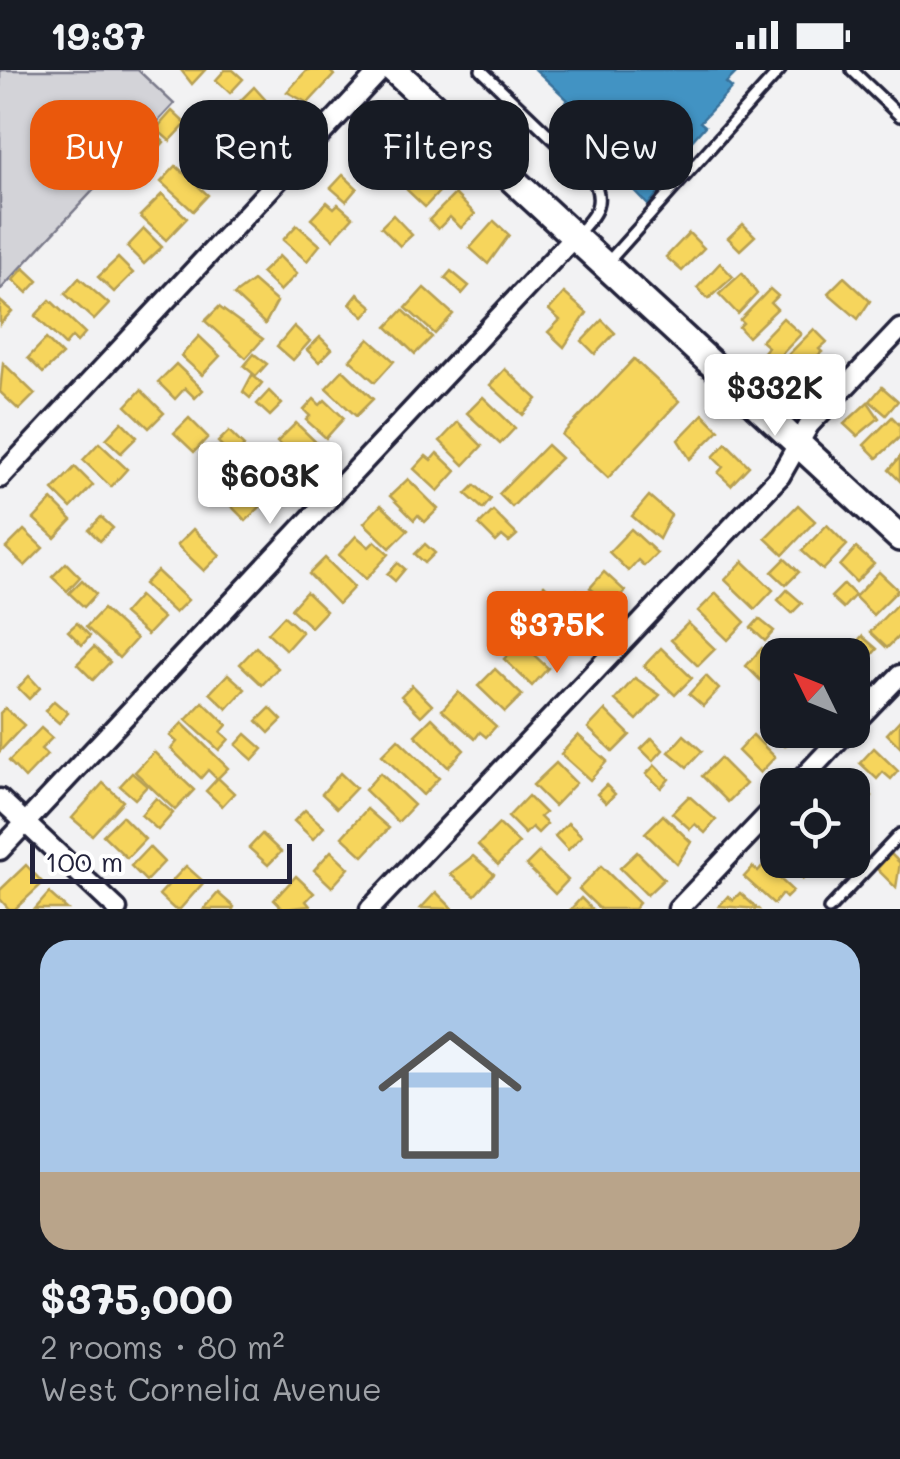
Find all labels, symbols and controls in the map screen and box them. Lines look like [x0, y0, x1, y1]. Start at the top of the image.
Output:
text: 19:37 [50, 10, 146, 60]
chip: Buy [30, 100, 159, 190]
chip: Rent [179, 100, 328, 190]
chip: Filters [348, 100, 529, 190]
chip: New [549, 100, 693, 190]
pin: $332K [705, 354, 845, 439]
text: $332K [726, 365, 824, 407]
pin: $603K [200, 442, 340, 527]
text: $603K [220, 453, 320, 495]
pin: $375K [487, 591, 627, 676]
text: $375K [509, 602, 605, 644]
north arrow [760, 638, 870, 748]
map controls [760, 638, 870, 878]
button: locate [760, 768, 870, 878]
scale bar [30, 839, 292, 884]
text: 100 m [45, 843, 123, 879]
icon: home [360, 1005, 540, 1185]
text: $375,000 [40, 1270, 233, 1325]
text: 2 rooms · 80 m² [40, 1325, 285, 1367]
text: West Cornelia Avenue [40, 1367, 382, 1409]

